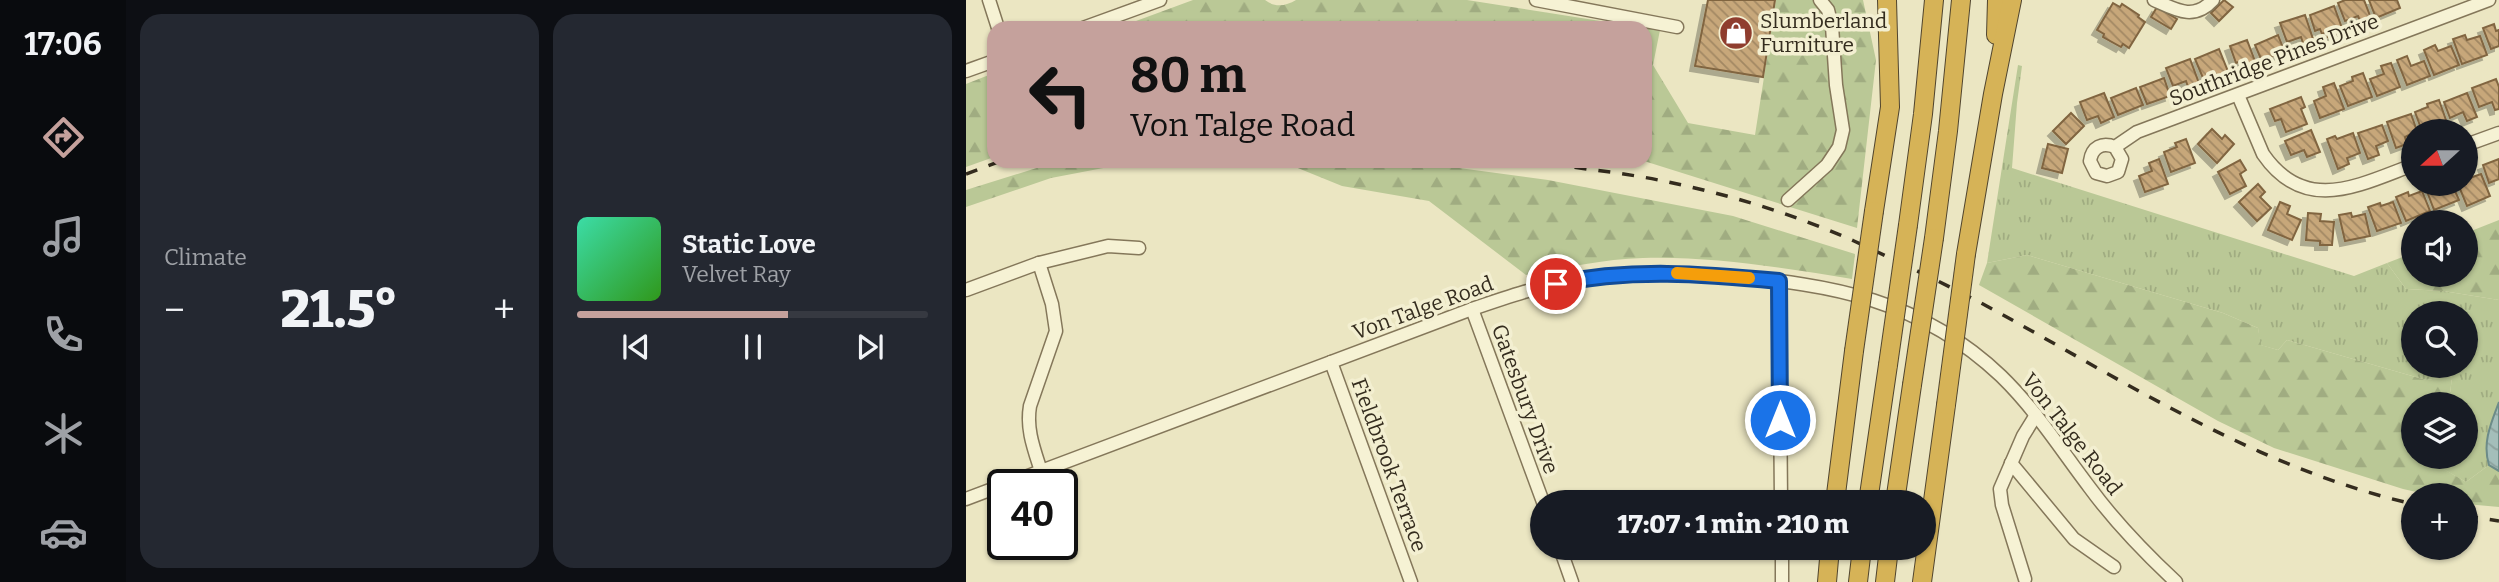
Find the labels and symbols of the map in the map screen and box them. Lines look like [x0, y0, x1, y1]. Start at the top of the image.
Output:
place label: Slumberland Furniture [1760, 8, 1887, 58]
street label: Southridge Pines Drive [2166, 8, 2382, 112]
shop icon: Slumberland Furniture [1717, 14, 1755, 52]
north arrow [2401, 119, 2478, 196]
pin [1526, 254, 1586, 314]
street label: Von Talge Road [1349, 271, 1497, 345]
street label: Gatesbury Drive [1486, 321, 1564, 477]
street label: Von Talge Road [2016, 368, 2128, 500]
street label: Fieldbrook Terrace [1346, 375, 1432, 555]
position arrow [1743, 383, 1817, 457]
speed limit sign: 40 [987, 469, 1078, 560]

